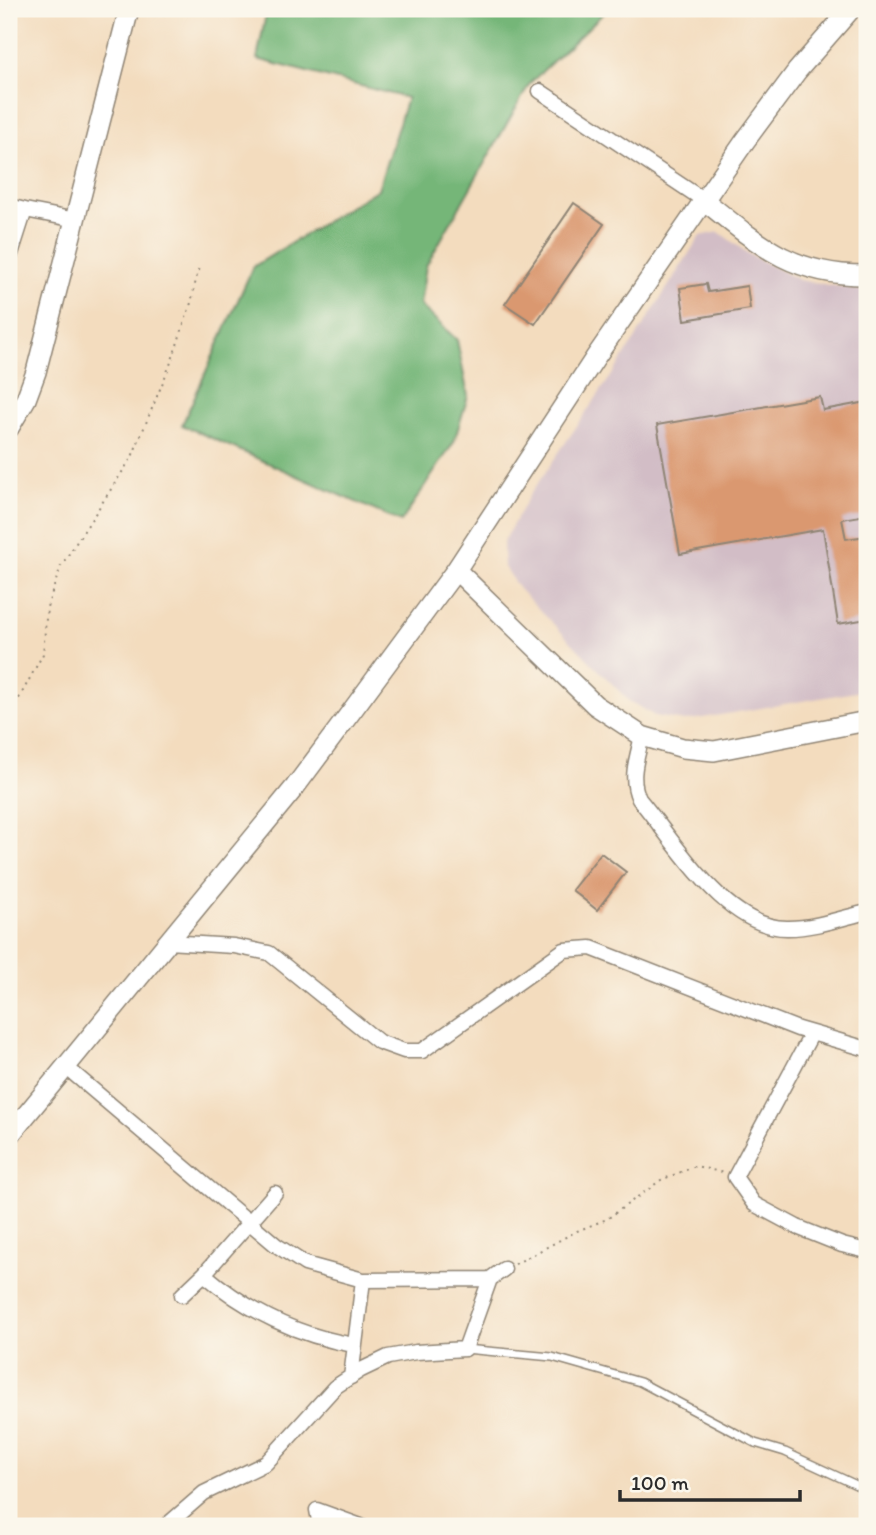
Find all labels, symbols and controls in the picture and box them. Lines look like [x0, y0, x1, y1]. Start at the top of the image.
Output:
scale bar [620, 1458, 801, 1502]
text: 100 m [631, 1470, 689, 1495]

